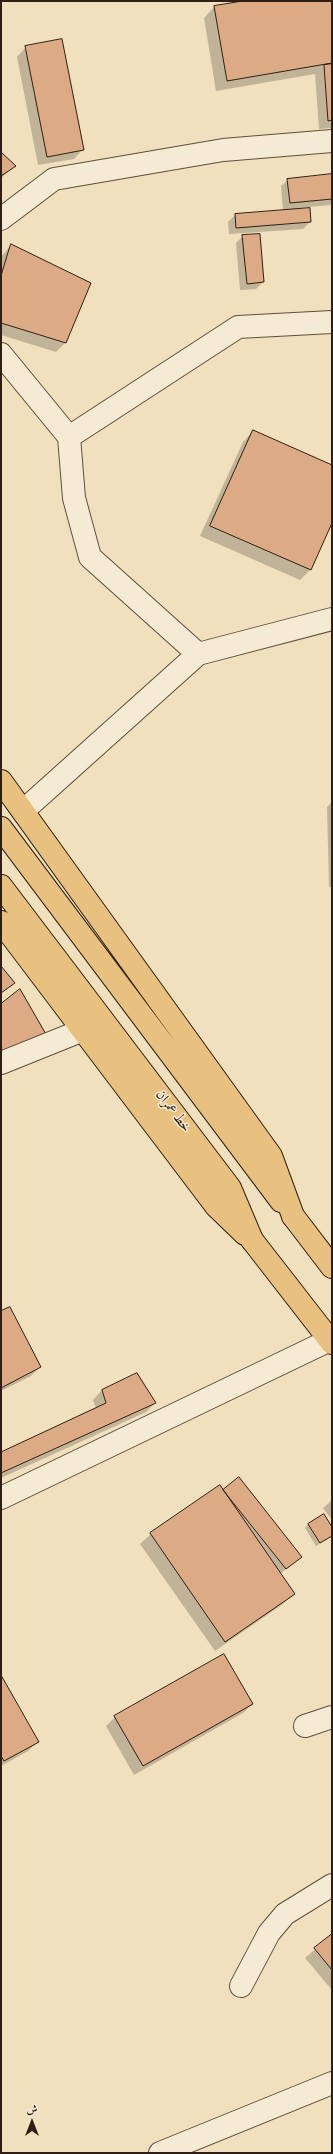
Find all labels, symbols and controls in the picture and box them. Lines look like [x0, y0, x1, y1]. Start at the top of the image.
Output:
street label: خط عمران [151, 1088, 193, 1136]
north arrow [12, 2102, 52, 2142]
text: ش [27, 2102, 37, 2118]

